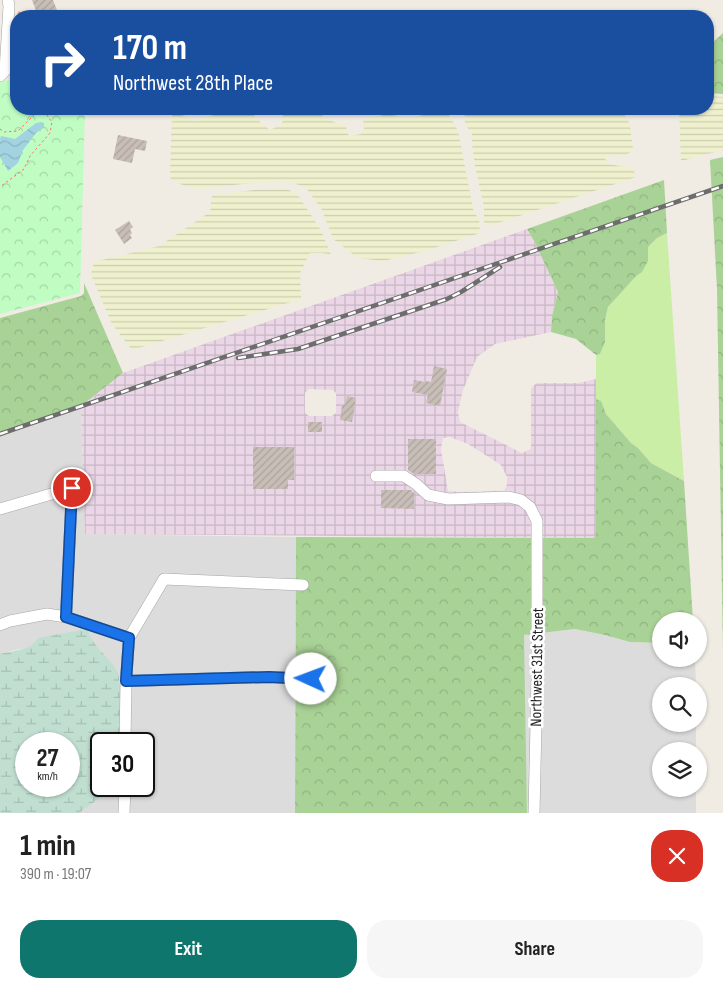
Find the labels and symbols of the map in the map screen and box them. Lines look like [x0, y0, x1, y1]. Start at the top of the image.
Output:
pin [51, 467, 93, 509]
street label: Northwest 31st Street [527, 607, 548, 727]
position arrow [284, 652, 336, 704]
speed limit sign: 30 [90, 732, 155, 797]

